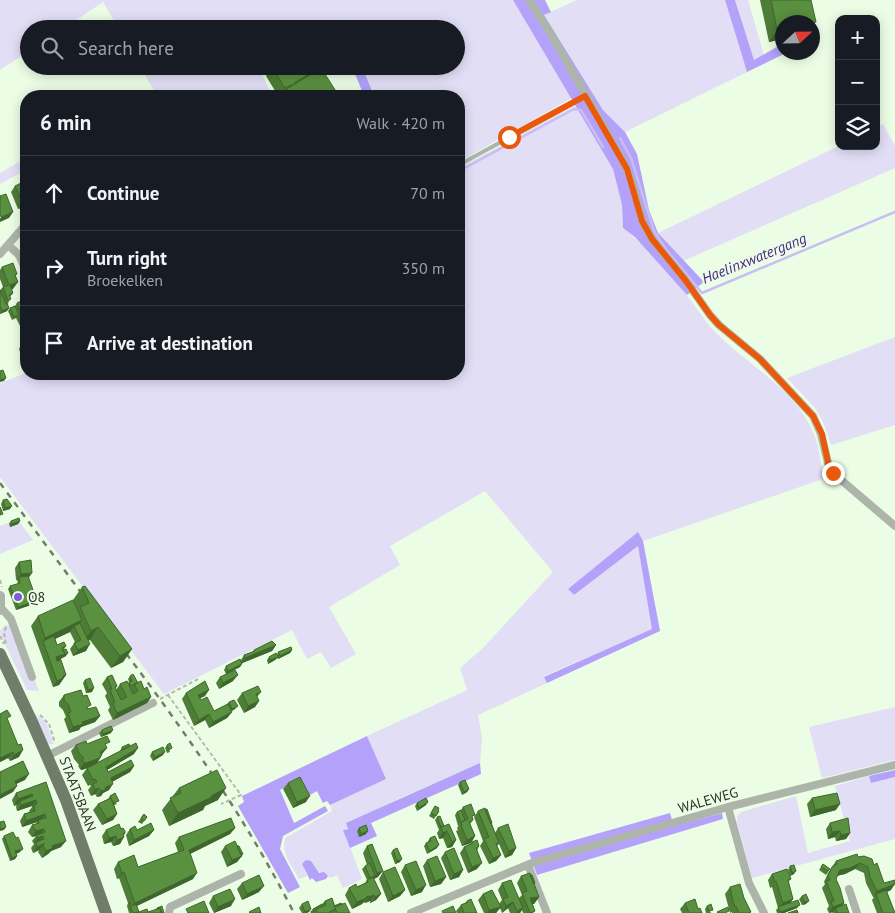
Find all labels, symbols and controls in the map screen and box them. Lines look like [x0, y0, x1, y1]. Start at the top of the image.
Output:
north arrow [775, 15, 820, 60]
map controls [835, 15, 880, 150]
button: + [835, 15, 880, 60]
search box [20, 20, 465, 75]
icon: search [38, 34, 66, 62]
text: Search here [78, 36, 174, 60]
button: − [835, 60, 880, 105]
button: layers [835, 105, 880, 150]
text: 6 min [40, 109, 91, 136]
text: Walk · 420 m [356, 113, 445, 133]
route start [498, 126, 521, 149]
icon: ahead [40, 179, 68, 207]
text: Continue [87, 181, 159, 205]
text: 70 m [410, 183, 445, 203]
water label: Haelinxwatergang [699, 228, 810, 288]
text: Turn right [87, 246, 167, 270]
icon: right [40, 254, 68, 282]
text: 350 m [402, 258, 445, 278]
text: Broekelken [87, 270, 163, 290]
icon: arrive [40, 329, 68, 357]
text: Arrive at destination [87, 331, 253, 355]
route end [822, 462, 845, 485]
place label: Q8 [28, 588, 45, 606]
marker: Q8 [12, 591, 24, 603]
street label: STAATSBAAN [55, 754, 101, 834]
street label: WALEWEG [676, 783, 740, 817]

